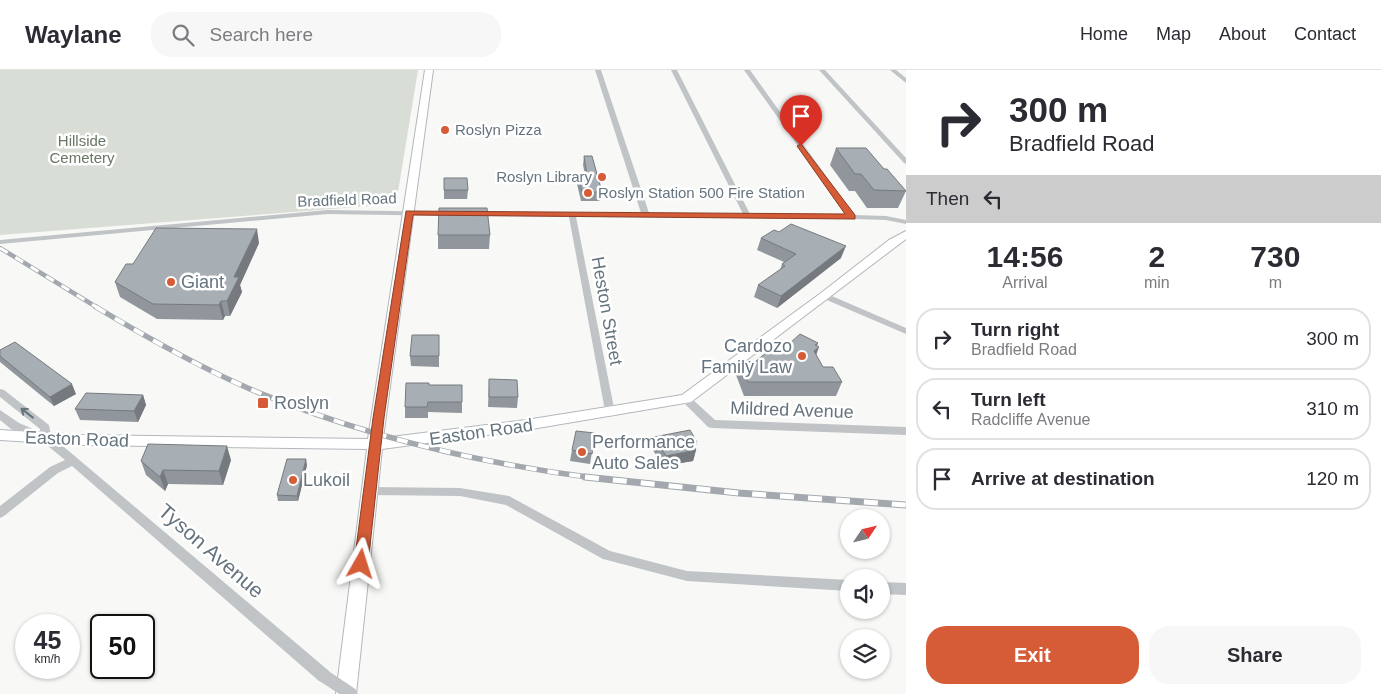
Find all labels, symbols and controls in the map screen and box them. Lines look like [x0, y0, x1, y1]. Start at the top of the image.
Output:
search box [151, 12, 501, 57]
text: Waylane [25, 21, 121, 48]
icon: search [169, 21, 197, 49]
text: Search here [209, 24, 313, 45]
text: Home [1080, 24, 1128, 44]
text: Map [1156, 24, 1191, 44]
text: About [1219, 24, 1266, 44]
text: Contact [1294, 24, 1356, 44]
icon: right [926, 90, 991, 155]
text: 300 m [1009, 90, 1108, 129]
pin [780, 95, 822, 146]
icon: arrive [787, 102, 815, 130]
place label: Roslyn Pizza [455, 121, 542, 138]
marker: Roslyn Pizza [439, 124, 451, 136]
text: Bradfield Road [1009, 131, 1155, 156]
park label: Hillside Cemetery [49, 132, 115, 166]
place label: Roslyn Library [496, 168, 592, 185]
marker: Roslyn Library [596, 171, 608, 183]
place label: Roslyn Station 500 Fire Station [598, 184, 805, 201]
icon: left [979, 185, 1007, 213]
marker: Roslyn Station 500 Fire Station [582, 187, 594, 199]
text: Then [926, 188, 969, 209]
street label: Bradfield Road [297, 189, 397, 210]
text: 14:56 [987, 240, 1063, 273]
text: 2 [1148, 240, 1165, 273]
text: 730 [1250, 240, 1300, 273]
street label: Heston Street [588, 255, 626, 367]
place label: Giant [181, 272, 224, 292]
text: Arrival [1002, 274, 1048, 291]
text: min [1144, 274, 1170, 291]
text: m [1269, 274, 1282, 291]
marker: Giant [165, 276, 177, 288]
text: Turn right [971, 319, 1059, 340]
icon: right [928, 325, 956, 353]
text: 300 m [1306, 328, 1359, 349]
place label: Cardozo Family Law [701, 336, 793, 377]
text: Bradfield Road [971, 341, 1077, 358]
marker: Cardozo Family Law [796, 350, 808, 362]
text: Turn left [971, 389, 1046, 410]
place label: Roslyn [274, 393, 329, 413]
icon: left [928, 395, 956, 423]
marker: Roslyn [256, 396, 270, 410]
street label: Mildred Avenue [730, 398, 854, 422]
text: 310 m [1306, 398, 1359, 419]
one-way arrow [21, 408, 34, 419]
text: Radcliffe Avenue [971, 411, 1091, 428]
street label: Easton Road [428, 415, 534, 449]
street label: Easton Road [25, 427, 129, 451]
place label: Performance Auto Sales [592, 432, 695, 473]
marker: Performance Auto Sales [576, 446, 588, 458]
icon: arrive [928, 465, 956, 493]
text: Arrive at destination [971, 468, 1155, 489]
text: 120 m [1306, 468, 1359, 489]
place label: Lukoil [303, 470, 350, 490]
marker: Lukoil [287, 474, 299, 486]
street label: Tyson Avenue [154, 499, 269, 602]
north arrow [840, 509, 890, 559]
map controls [840, 509, 890, 679]
position arrow [334, 537, 386, 589]
button: sound [840, 569, 890, 619]
speed limit sign: 50 [90, 614, 155, 679]
text: 45 [34, 626, 61, 654]
button: Exit [926, 626, 1139, 684]
button: Share [1149, 626, 1361, 684]
button: layers [840, 629, 890, 679]
text: km/h [34, 652, 61, 666]

